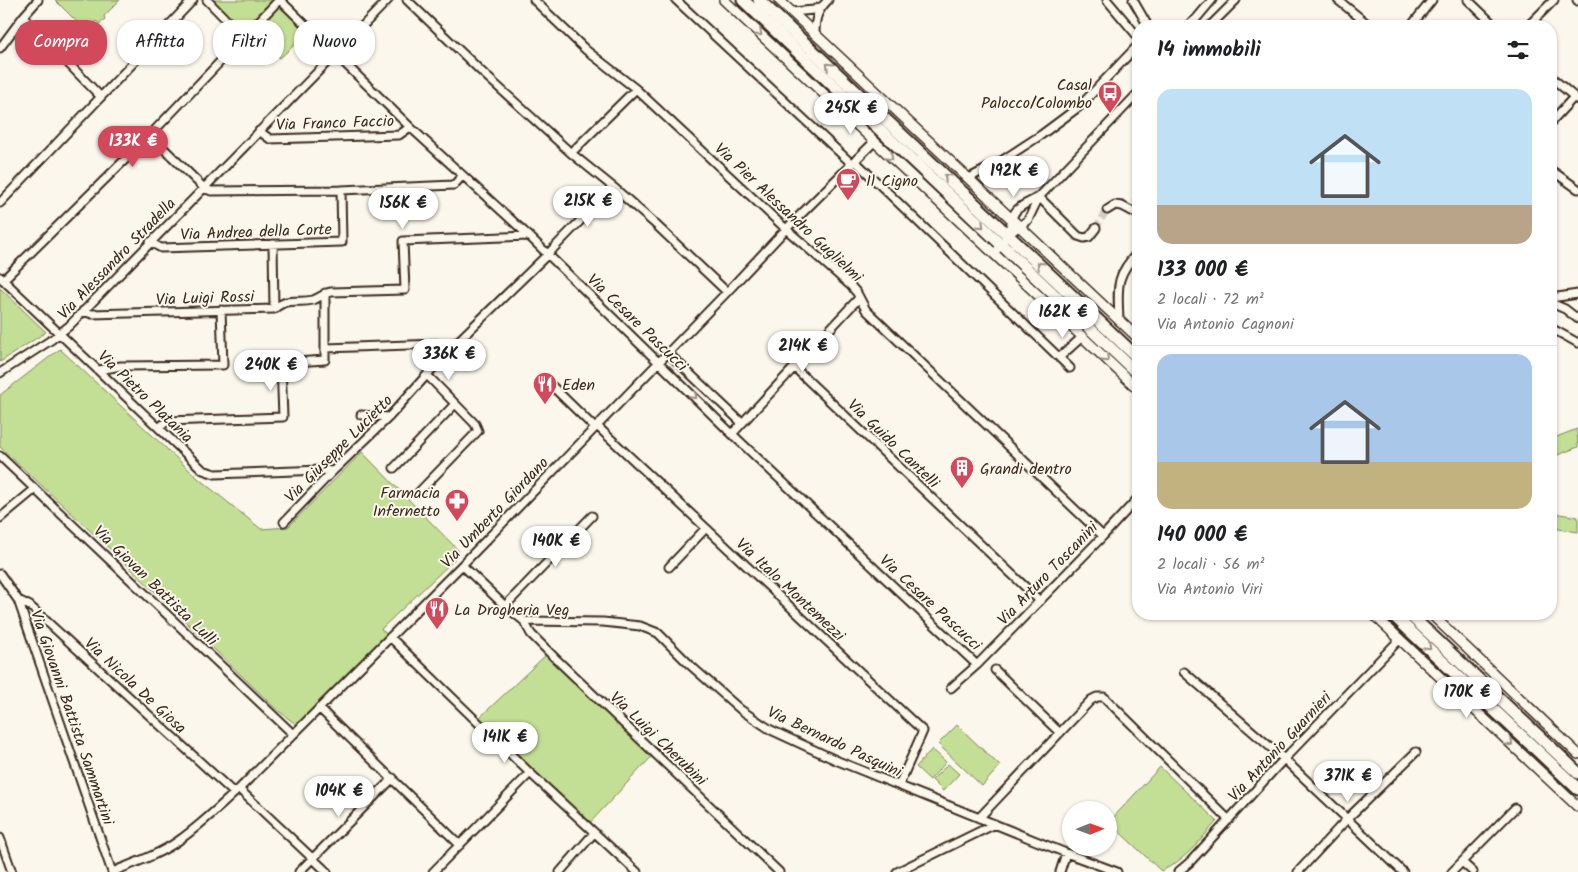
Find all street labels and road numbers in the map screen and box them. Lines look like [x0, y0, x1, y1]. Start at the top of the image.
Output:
street label: Via Franco Faccio [276, 109, 394, 138]
street label: Via Pier Alessandro Guglielmi [708, 137, 869, 290]
street label: Via Alessandro Stradella [52, 192, 182, 326]
street label: Via Andrea della Corte [180, 217, 332, 248]
street label: Via Cesare Pascucci [581, 268, 694, 379]
street label: Via Luigi Rossi [155, 284, 256, 313]
street label: Via Pietro Platania [91, 345, 199, 449]
street label: Via Giuseppe Lucietto [279, 389, 399, 509]
street label: Via Guido Cantelli [841, 393, 946, 496]
street label: Via Umberto Giordano [435, 452, 555, 574]
street label: Via Arturo Toscanini [992, 516, 1105, 632]
street label: Via Giovan Battista Lulli [87, 520, 224, 653]
street label: Via Italo Montemezzi [729, 532, 851, 649]
street label: Via Cesare Pascucci [873, 549, 988, 658]
street label: Via Giovanni Battista Sammartini [23, 607, 121, 830]
street label: Via Nicola De Giosa [78, 632, 192, 740]
street label: Via Antonio Guarnieri [1222, 685, 1339, 808]
street label: Via Luigi Cherubini [604, 686, 713, 793]
street label: Via Bernardo Pasquini [763, 700, 907, 785]

